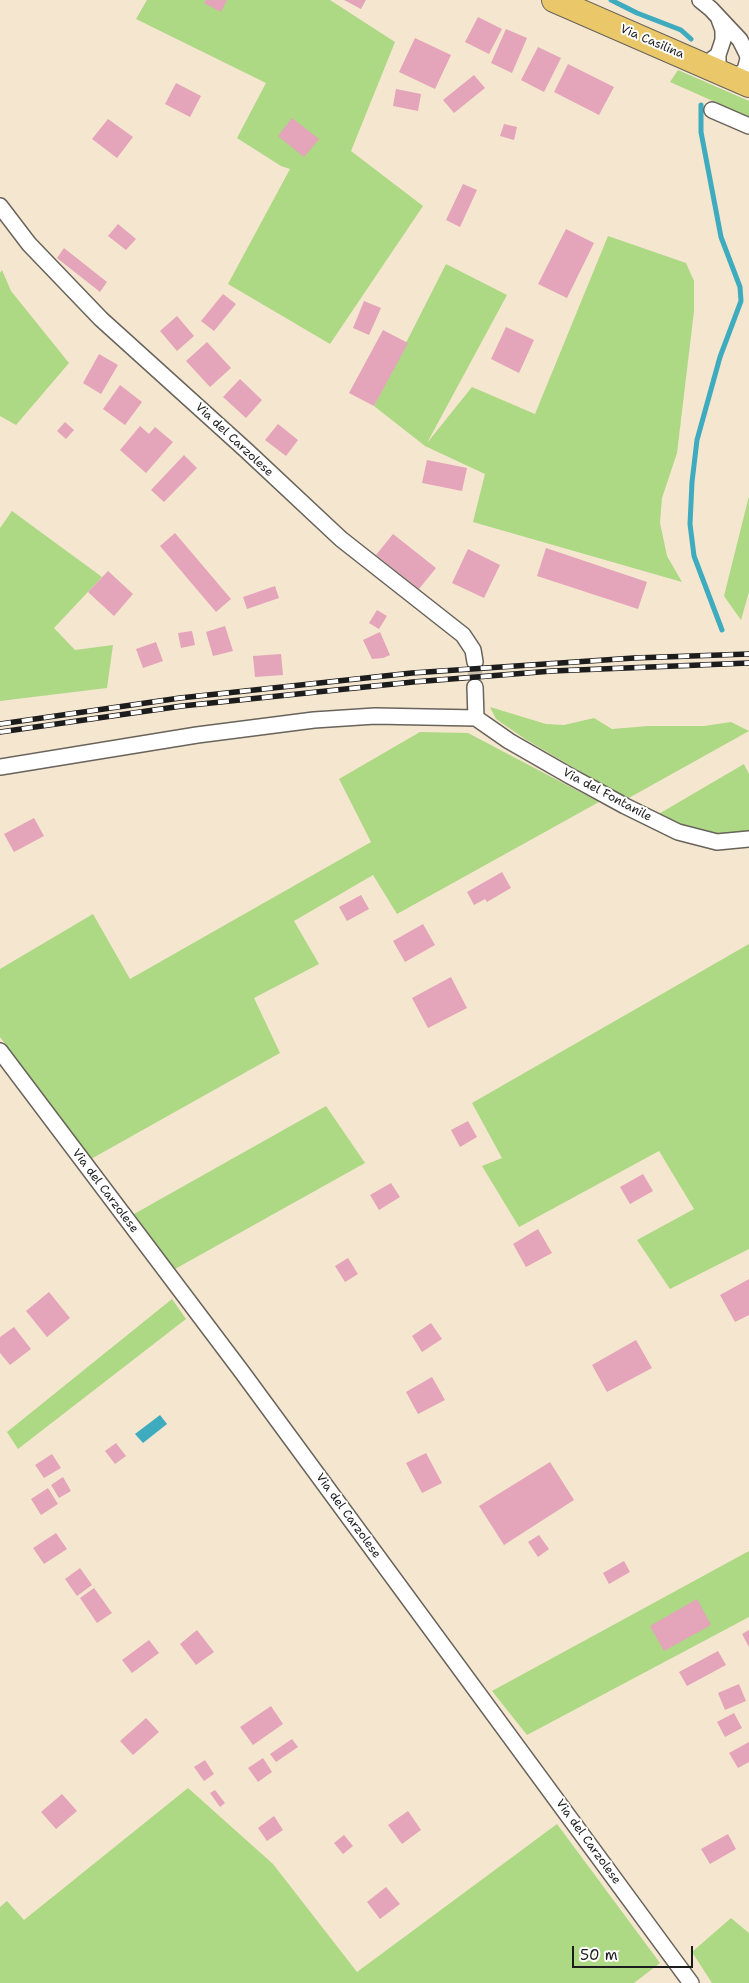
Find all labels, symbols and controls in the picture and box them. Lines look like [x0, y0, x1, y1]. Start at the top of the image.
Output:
street label: Via Casilina [618, 22, 686, 62]
street label: Via del Carzolese [192, 400, 276, 480]
street label: Via del Fontanile [560, 765, 654, 825]
street label: Via del Carzolese [69, 1146, 141, 1236]
street label: Via del Carzolese [312, 1471, 384, 1561]
street label: Via del Carzolese [552, 1797, 624, 1887]
scale bar [574, 1936, 695, 1968]
text: 50 m [580, 1945, 618, 1965]

